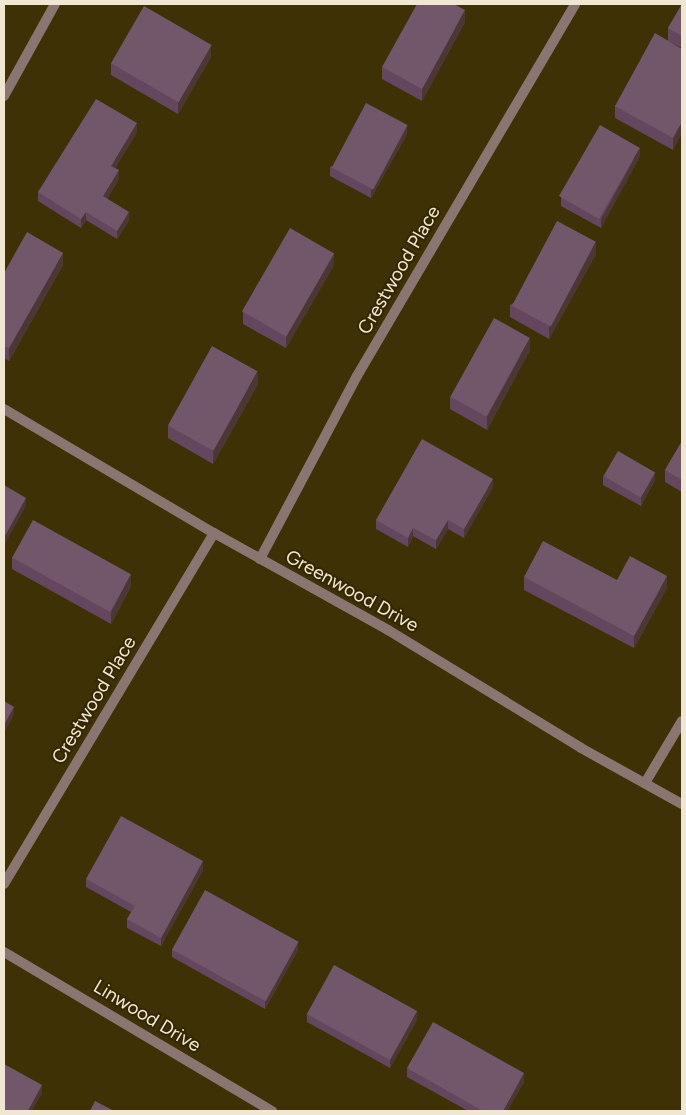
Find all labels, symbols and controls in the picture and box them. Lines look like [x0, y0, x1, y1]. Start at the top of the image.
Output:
street label: Crestwood Place [353, 202, 445, 338]
street label: Greenwood Drive [282, 545, 422, 637]
street label: Crestwood Place [47, 632, 141, 768]
street label: Linwood Drive [89, 975, 205, 1057]

